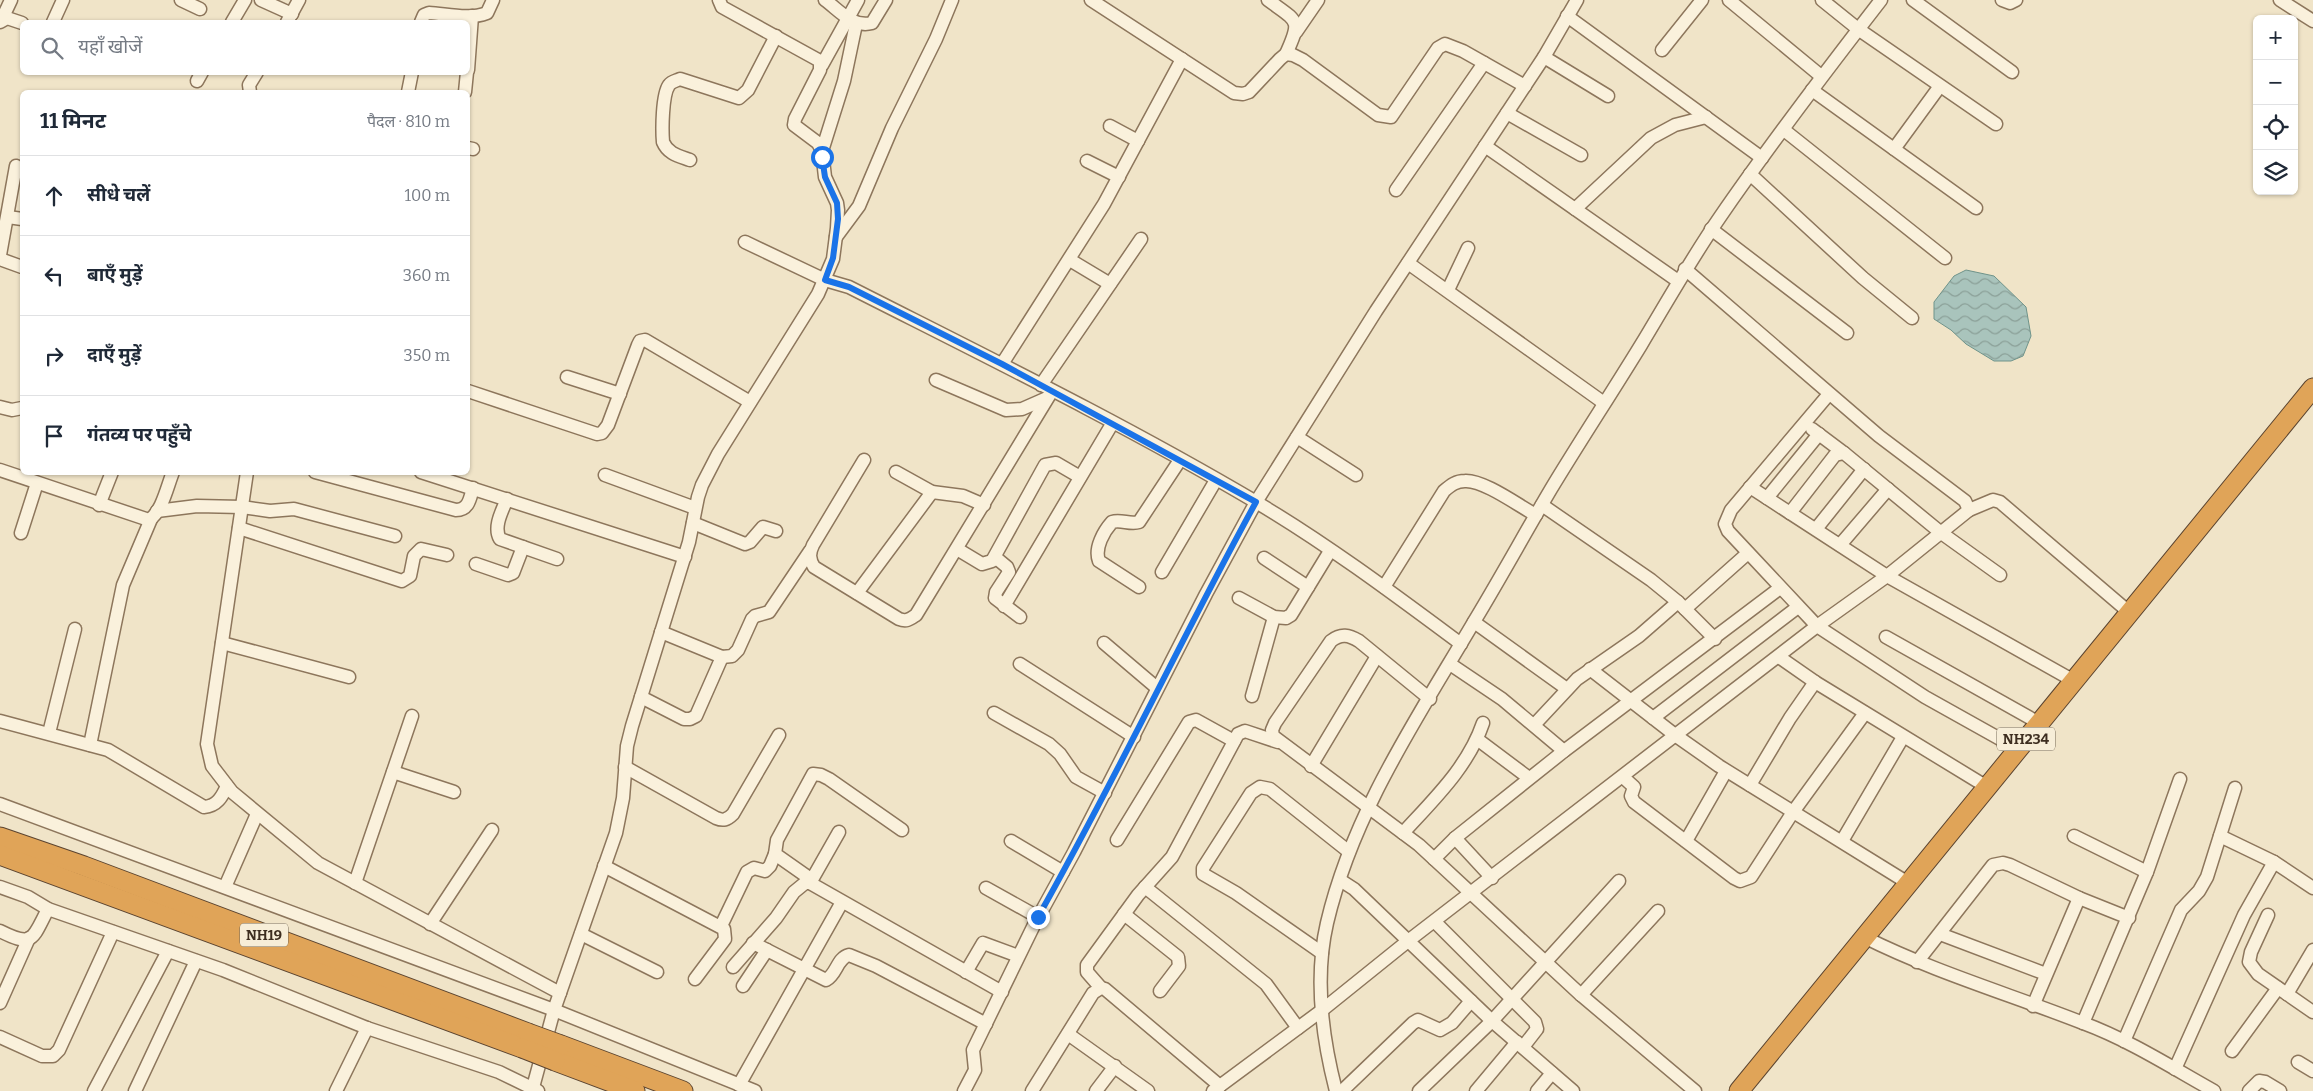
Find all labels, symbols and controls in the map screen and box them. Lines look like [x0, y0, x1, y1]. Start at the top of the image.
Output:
map controls [2253, 15, 2298, 195]
button: + [2253, 15, 2298, 60]
search box [20, 20, 470, 75]
icon: search [38, 34, 66, 62]
text: यहाँ खोजें [78, 35, 142, 58]
button: − [2253, 60, 2298, 105]
button: locate [2253, 105, 2298, 150]
text: 11 मिनट [40, 108, 106, 134]
text: पैदल · 810 m [367, 112, 450, 131]
route start [811, 146, 834, 169]
button: layers [2253, 150, 2298, 195]
icon: ahead [40, 182, 68, 210]
text: सीधे चलें [87, 183, 150, 206]
text: 100 m [405, 186, 450, 205]
icon: left [40, 262, 68, 290]
text: बाएँ मुड़ें [87, 263, 143, 286]
text: 360 m [403, 266, 450, 285]
icon: right [40, 342, 68, 370]
text: दाएँ मुड़ें [87, 343, 141, 366]
text: 350 m [404, 346, 450, 365]
icon: arrive [40, 422, 68, 450]
text: गंतव्य पर पहुँचे [87, 423, 192, 446]
road number: NH234 [1997, 728, 2055, 751]
route end [1027, 906, 1050, 929]
road number: NH19 [240, 924, 288, 946]

